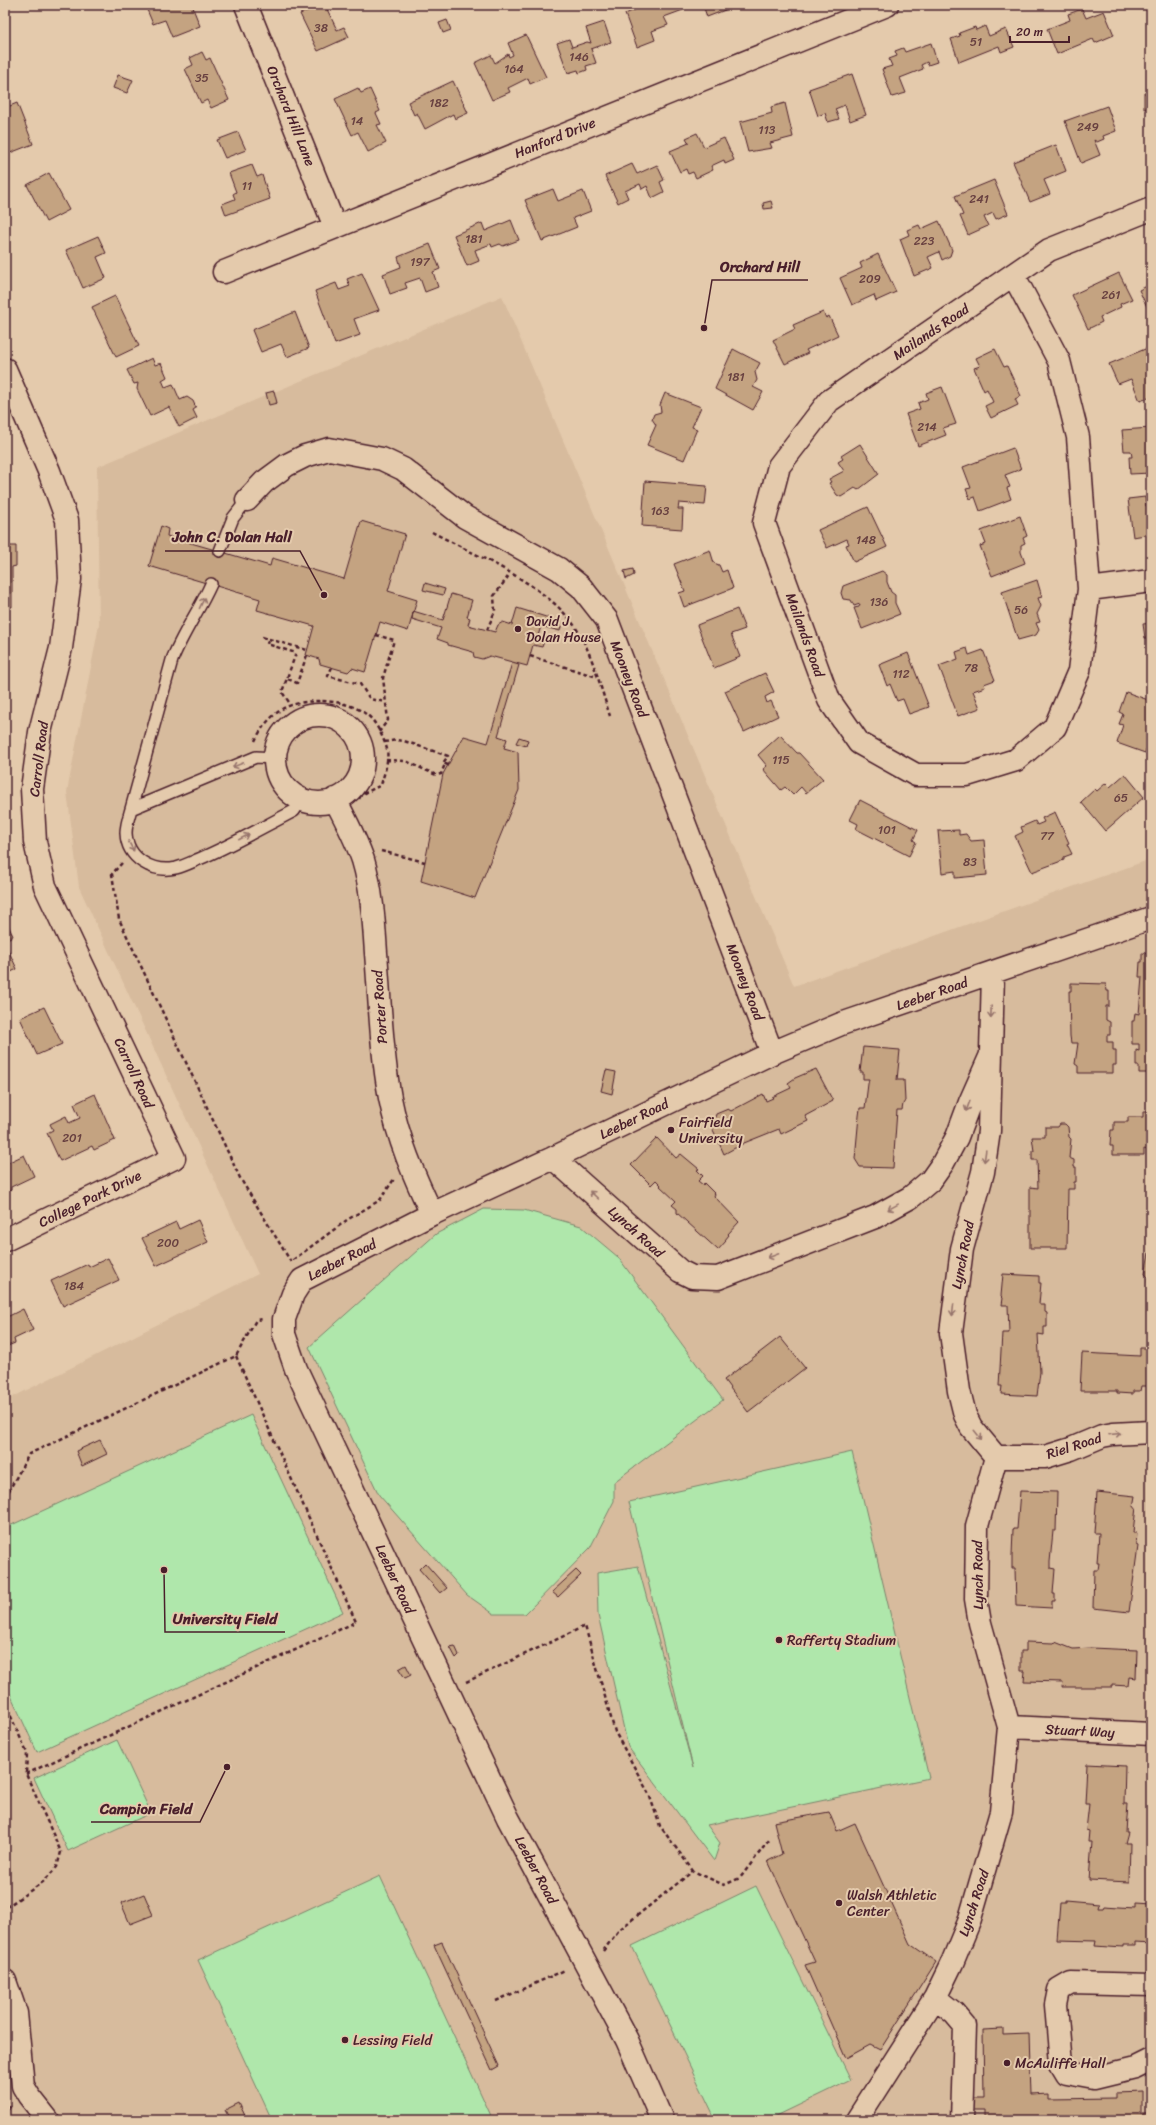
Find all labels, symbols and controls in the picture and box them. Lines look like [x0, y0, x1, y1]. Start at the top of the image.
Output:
house number: 38 [314, 17, 328, 39]
scale bar [1010, 18, 1069, 44]
text: 20 m [1016, 21, 1043, 43]
house number: 51 [970, 31, 982, 53]
house number: 146 [569, 46, 589, 68]
house number: 164 [504, 58, 524, 80]
street label: Orchard Hill Lane [259, 62, 323, 170]
house number: 35 [195, 67, 209, 89]
house number: 182 [429, 92, 449, 114]
house number: 14 [351, 110, 364, 132]
street label: Hanford Drive [510, 110, 600, 166]
house number: 249 [1077, 116, 1099, 138]
house number: 113 [759, 119, 776, 141]
house number: 11 [242, 175, 252, 197]
house number: 241 [969, 188, 989, 210]
house number: 181 [465, 228, 483, 250]
house number: 223 [914, 230, 935, 252]
house number: 197 [410, 251, 431, 273]
callout: Orchard Hill [712, 253, 808, 280]
text: Orchard Hill [719, 254, 801, 280]
house number: 209 [859, 268, 881, 290]
house number: 261 [1102, 284, 1120, 306]
street label: Mailands Road [887, 296, 976, 367]
house number: 181 [727, 366, 745, 388]
house number: 214 [917, 416, 937, 438]
house number: 163 [651, 500, 670, 522]
callout: John C. Dolan Hall [165, 524, 300, 551]
text: John C. Dolan Hall [171, 524, 292, 550]
house number: 148 [856, 529, 876, 551]
street label: Mailands Road [778, 589, 832, 682]
house number: 136 [870, 591, 888, 613]
one-way arrow [199, 597, 207, 609]
house number: 56 [1014, 599, 1028, 621]
place label: David J Dolan House [526, 609, 601, 650]
marker: David J Dolan House [513, 624, 523, 634]
street label: Mooney Road [603, 637, 656, 723]
house number: 78 [964, 657, 978, 679]
house number: 112 [892, 663, 910, 685]
street label: Carroll Road [22, 718, 56, 798]
house number: 115 [772, 749, 790, 771]
one-way arrow [232, 761, 244, 769]
house number: 65 [1114, 787, 1128, 809]
house number: 101 [878, 819, 896, 841]
house number: 77 [1040, 825, 1055, 847]
one-way arrow [238, 832, 250, 840]
one-way arrow [127, 840, 135, 852]
house number: 83 [963, 851, 977, 873]
street label: Mooney Road [719, 940, 772, 1026]
street label: Porter Road [365, 968, 395, 1045]
street label: Leeber Road [893, 969, 973, 1018]
one-way arrow [988, 1005, 995, 1018]
street label: Carroll Road [107, 1033, 162, 1114]
street label: Leeber Road [595, 1091, 674, 1147]
one-way arrow [964, 1099, 972, 1111]
place label: Fairfield University [679, 1110, 744, 1151]
marker: Fairfield University [666, 1125, 676, 1135]
house number: 201 [62, 1127, 82, 1149]
one-way arrow [981, 1149, 989, 1162]
street label: College Park Drive [34, 1163, 146, 1235]
one-way arrow [589, 1190, 599, 1200]
street label: Lynch Road [602, 1200, 671, 1266]
one-way arrow [888, 1203, 900, 1211]
street label: Lynch Road [944, 1217, 982, 1291]
street label: Leeber Road [303, 1231, 382, 1288]
house number: 200 [157, 1232, 179, 1254]
one-way arrow [768, 1253, 780, 1261]
house number: 184 [64, 1275, 84, 1297]
one-way arrow [950, 1303, 957, 1316]
street label: Riel Road [1043, 1425, 1107, 1467]
one-way arrow [973, 1430, 982, 1440]
one-way arrow [1108, 1430, 1121, 1438]
street label: Lynch Road [965, 1539, 991, 1610]
street label: Leeber Road [368, 1540, 423, 1620]
callout: University Field [165, 1605, 285, 1632]
text: University Field [173, 1606, 278, 1632]
place label: Rafferty Stadium [787, 1628, 896, 1653]
marker: Rafferty Stadium [774, 1635, 784, 1645]
street label: Stuart Way [1045, 1717, 1116, 1745]
callout: Campion Field [91, 1795, 200, 1822]
text: Campion Field [99, 1796, 193, 1822]
street label: Leeber Road [507, 1831, 565, 1910]
street label: Lynch Road [951, 1865, 997, 1940]
place label: Walsh Athletic Center [847, 1883, 937, 1924]
marker: Walsh Athletic Center [834, 1898, 844, 1908]
place label: Lessing Field [353, 2028, 433, 2053]
marker: Lessing Field [340, 2035, 350, 2045]
place label: McAuliffe Hall [1015, 2051, 1107, 2076]
marker: McAuliffe Hall [1002, 2058, 1012, 2068]

